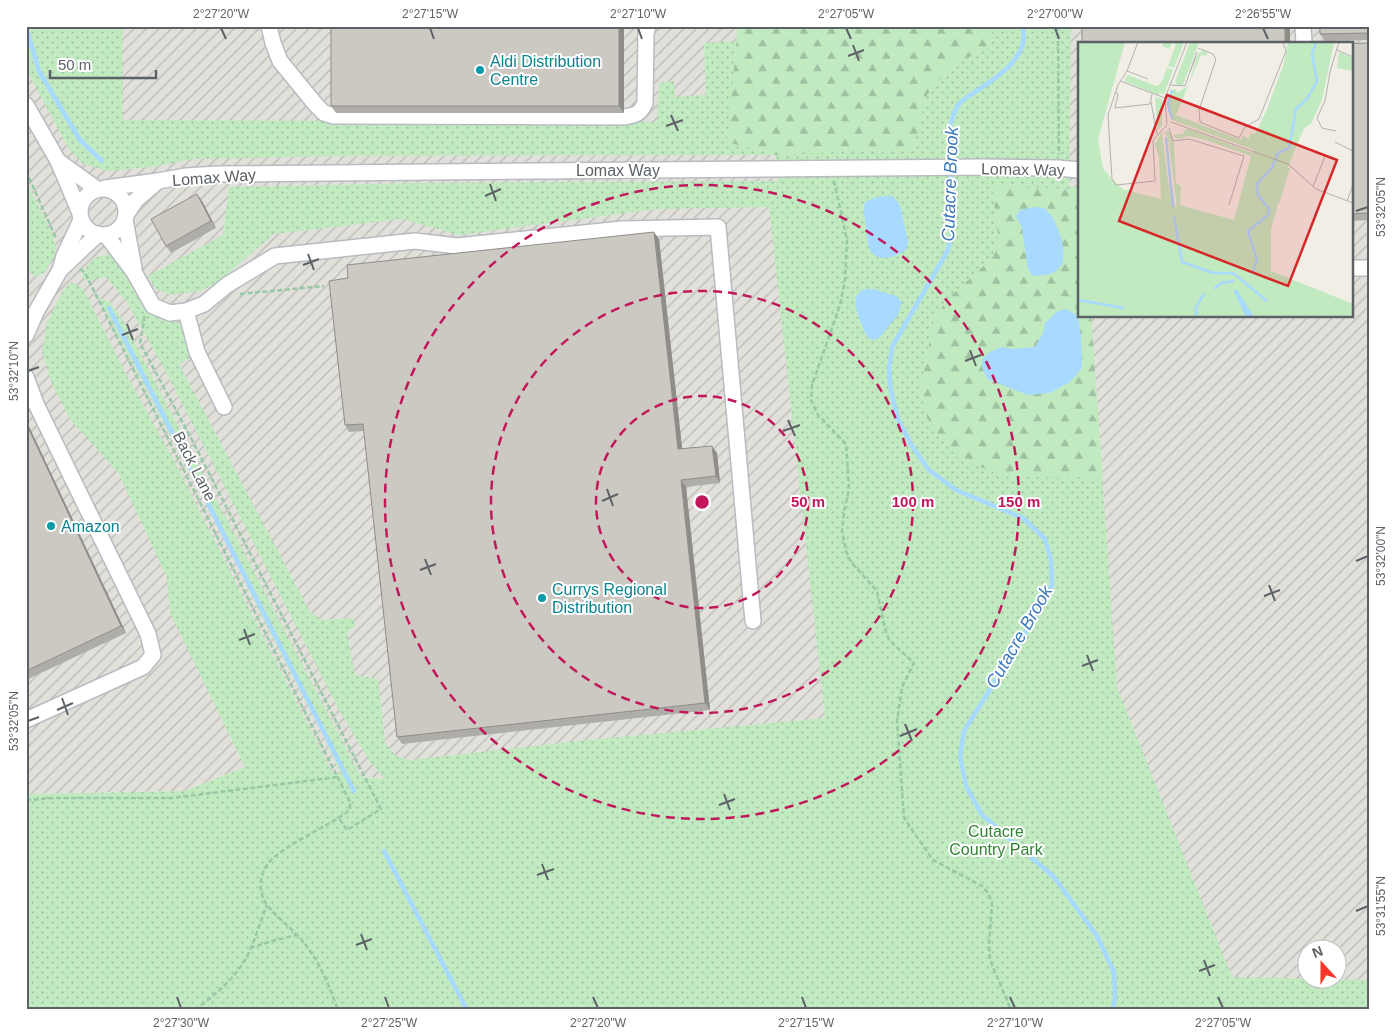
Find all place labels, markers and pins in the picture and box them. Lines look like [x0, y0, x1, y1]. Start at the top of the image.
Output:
place label: Aldi Distribution Centre [490, 53, 601, 88]
marker: Aldi Distribution Centre [474, 64, 486, 76]
centre of rings [693, 493, 711, 511]
place label: Amazon [61, 518, 120, 535]
marker: Amazon [45, 520, 57, 532]
place label: Currys Regional Distribution [552, 581, 667, 616]
marker: Currys Regional Distribution [536, 592, 548, 604]

